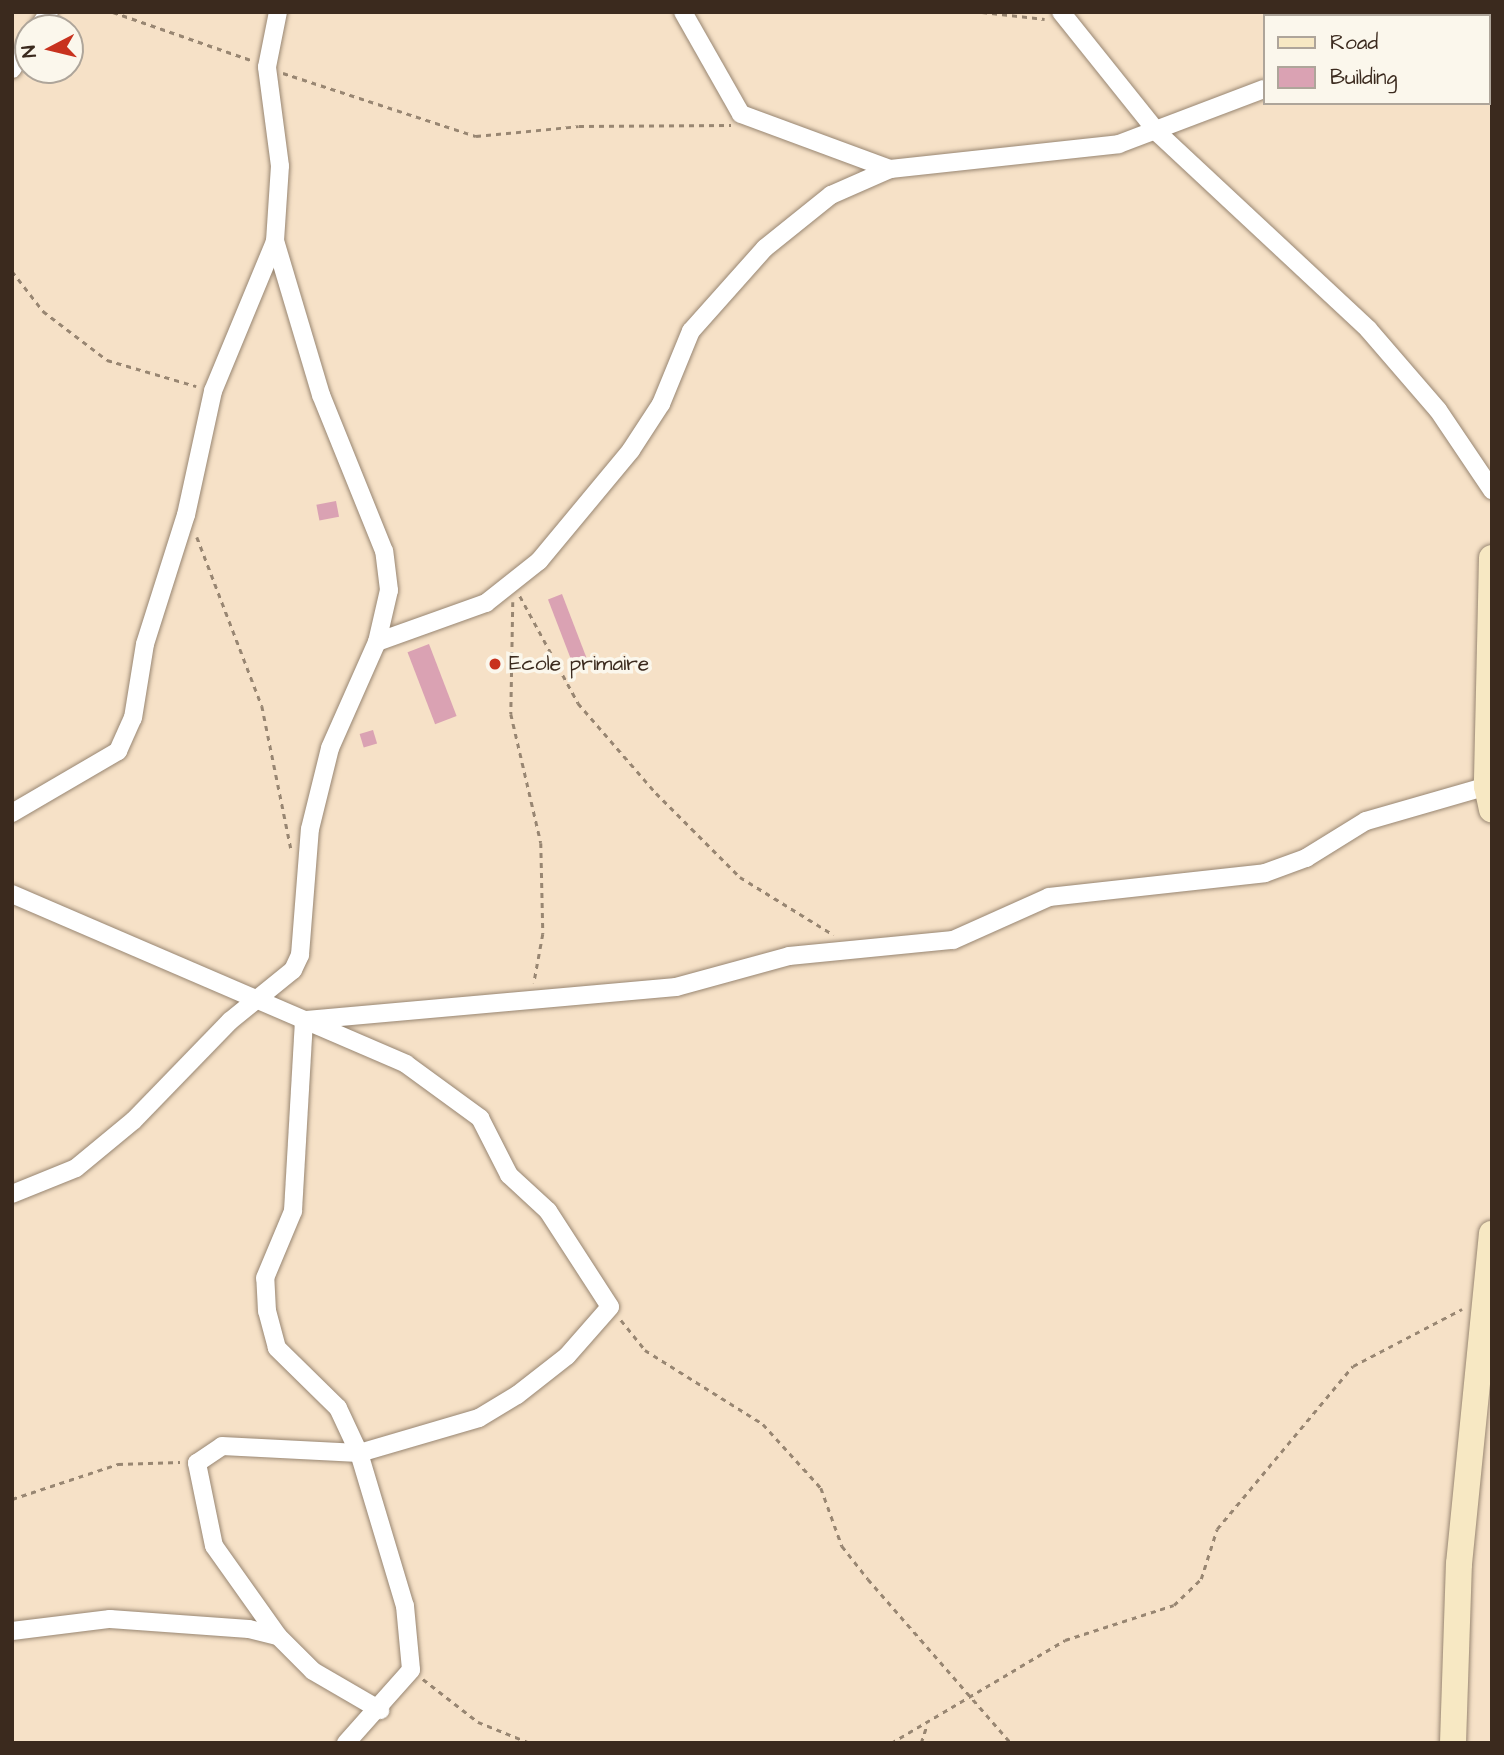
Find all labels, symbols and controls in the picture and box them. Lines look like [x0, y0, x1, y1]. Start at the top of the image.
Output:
north arrow [14, 14, 84, 84]
legend [1262, 14, 1490, 105]
text: Road [1330, 28, 1378, 57]
text: N [16, 44, 44, 59]
text: Building [1330, 63, 1397, 92]
place label: Ecole primaire [509, 651, 649, 677]
marker: Ecole primaire [487, 656, 503, 672]

